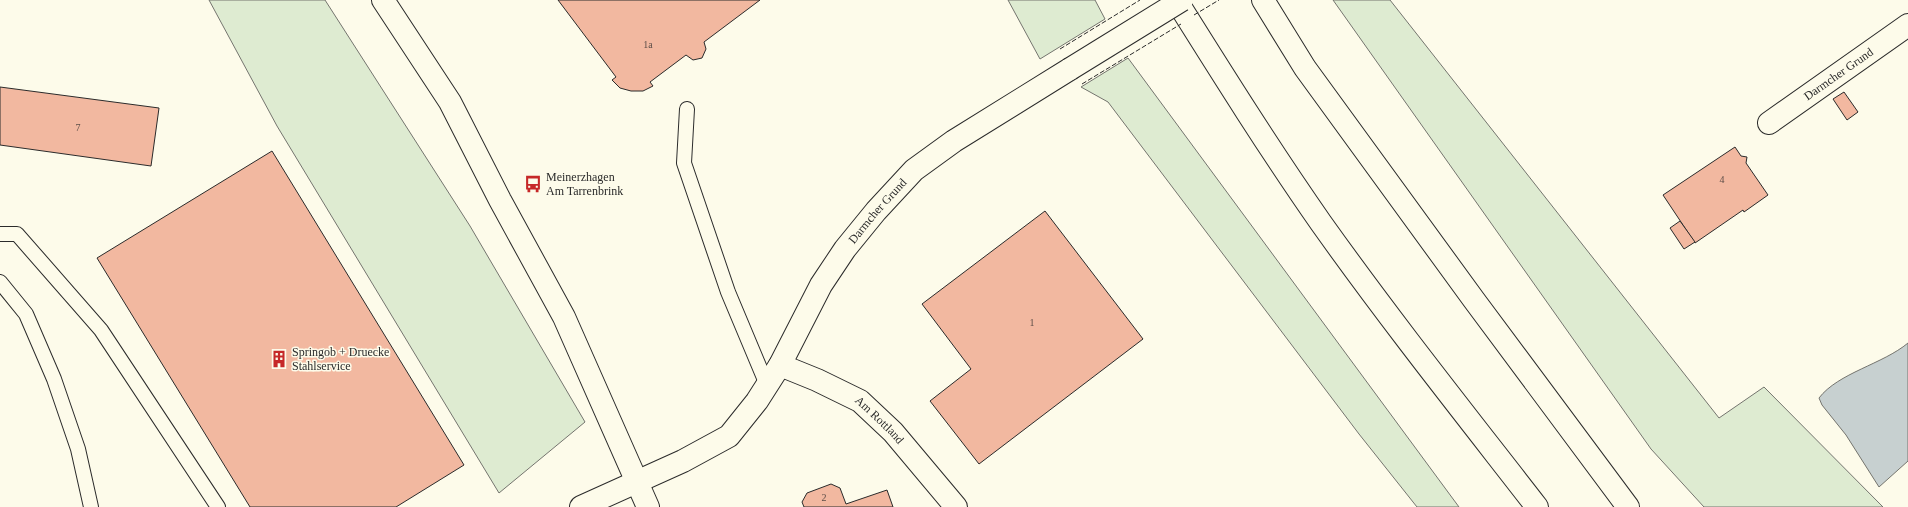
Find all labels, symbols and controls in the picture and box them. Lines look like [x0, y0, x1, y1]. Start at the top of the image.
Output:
house number: 1a [643, 39, 653, 50]
street label: Darmcher Grund [1801, 45, 1876, 103]
house number: 7 [76, 122, 81, 133]
place label: Meinerzhagen Am Tarrenbrink [546, 170, 623, 198]
bus stop icon: Meinerzhagen Am Tarrenbrink [523, 174, 543, 194]
house number: 4 [1720, 174, 1725, 185]
street label: Darmcher Grund [845, 176, 910, 246]
house number: 1 [1030, 317, 1035, 328]
place label: Springob + Druecke Stahlservice [292, 345, 389, 373]
building icon: Springob + Druecke Stahlservice [269, 349, 289, 369]
street label: Am Rottland [852, 393, 907, 447]
house number: 2 [822, 492, 827, 503]

